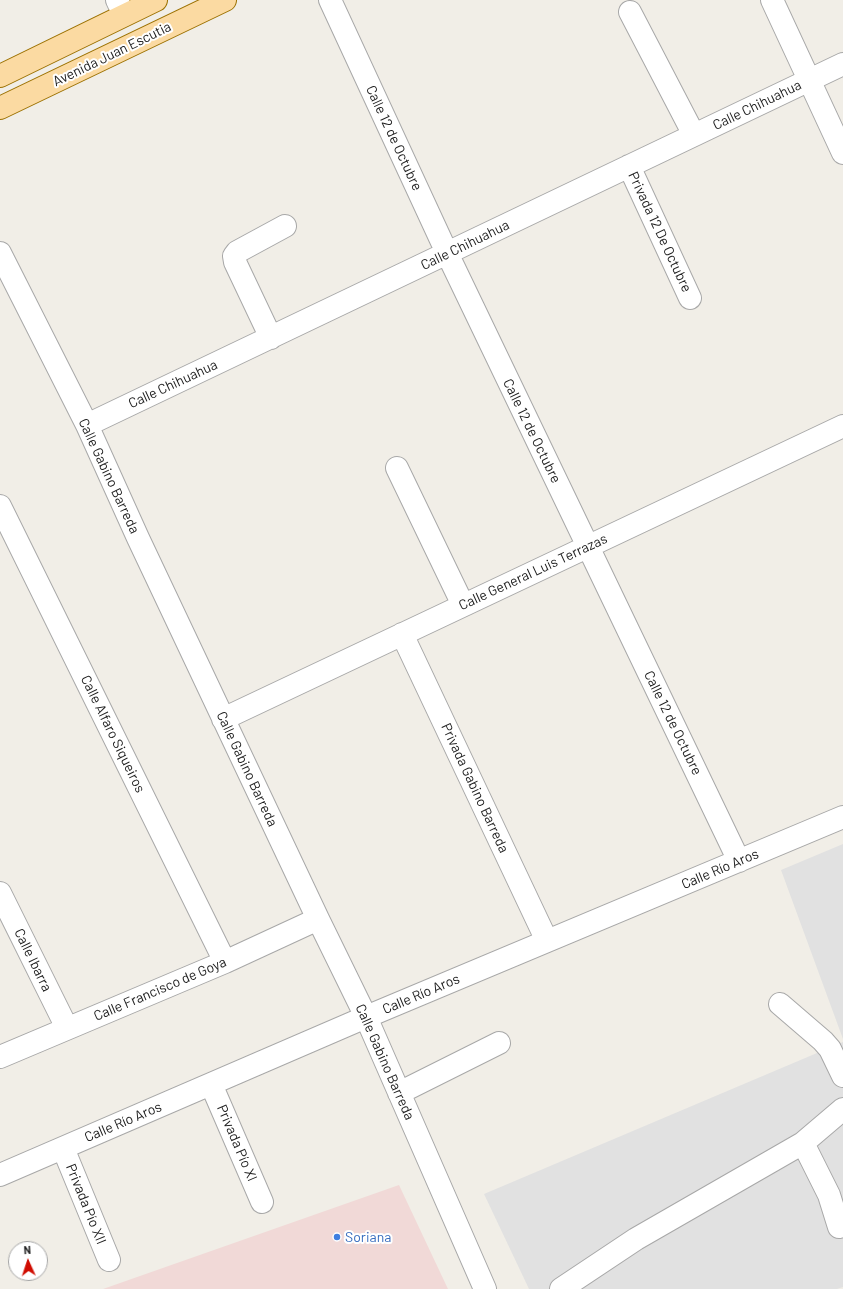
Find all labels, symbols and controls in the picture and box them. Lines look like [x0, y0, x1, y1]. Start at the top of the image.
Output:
street label: Avenida Juan Escutia [50, 18, 174, 90]
street label: Calle Chihuahua [710, 76, 804, 134]
street label: Calle 12 de Octubre [362, 83, 426, 193]
street label: Privada 12 De Octubre [625, 169, 695, 295]
street label: Calle Chihuahua [418, 216, 512, 274]
street label: Calle Chihuahua [126, 356, 220, 412]
street label: Calle 12 de Octubre [499, 376, 565, 486]
street label: Calle Gabino Barreda [75, 416, 143, 536]
street label: Calle General Luis Terrazas [456, 530, 610, 614]
street label: Calle 12 de Octubre [640, 668, 706, 778]
street label: Calle Alfaro Siqueiros [77, 672, 149, 796]
street label: Calle Gabino Barreda [213, 709, 281, 829]
street label: Privada Gabino Barreda [438, 720, 512, 856]
street label: Calle Río Aros [679, 845, 761, 893]
street label: Calle Ibarra [11, 926, 55, 994]
street label: Calle Francisco de Goya [91, 953, 229, 1025]
street label: Calle Río Aros [380, 970, 462, 1018]
street label: Calle Gabino Barreda [352, 1001, 418, 1123]
street label: Calle Río Aros [82, 1098, 164, 1146]
street label: Privada Pío XI [213, 1102, 261, 1184]
street label: Privada Pío XII [62, 1161, 110, 1247]
place label: Soriana [345, 1229, 391, 1245]
marker: Soriana [332, 1232, 342, 1242]
north arrow [8, 1241, 48, 1281]
text: N [23, 1243, 31, 1256]

